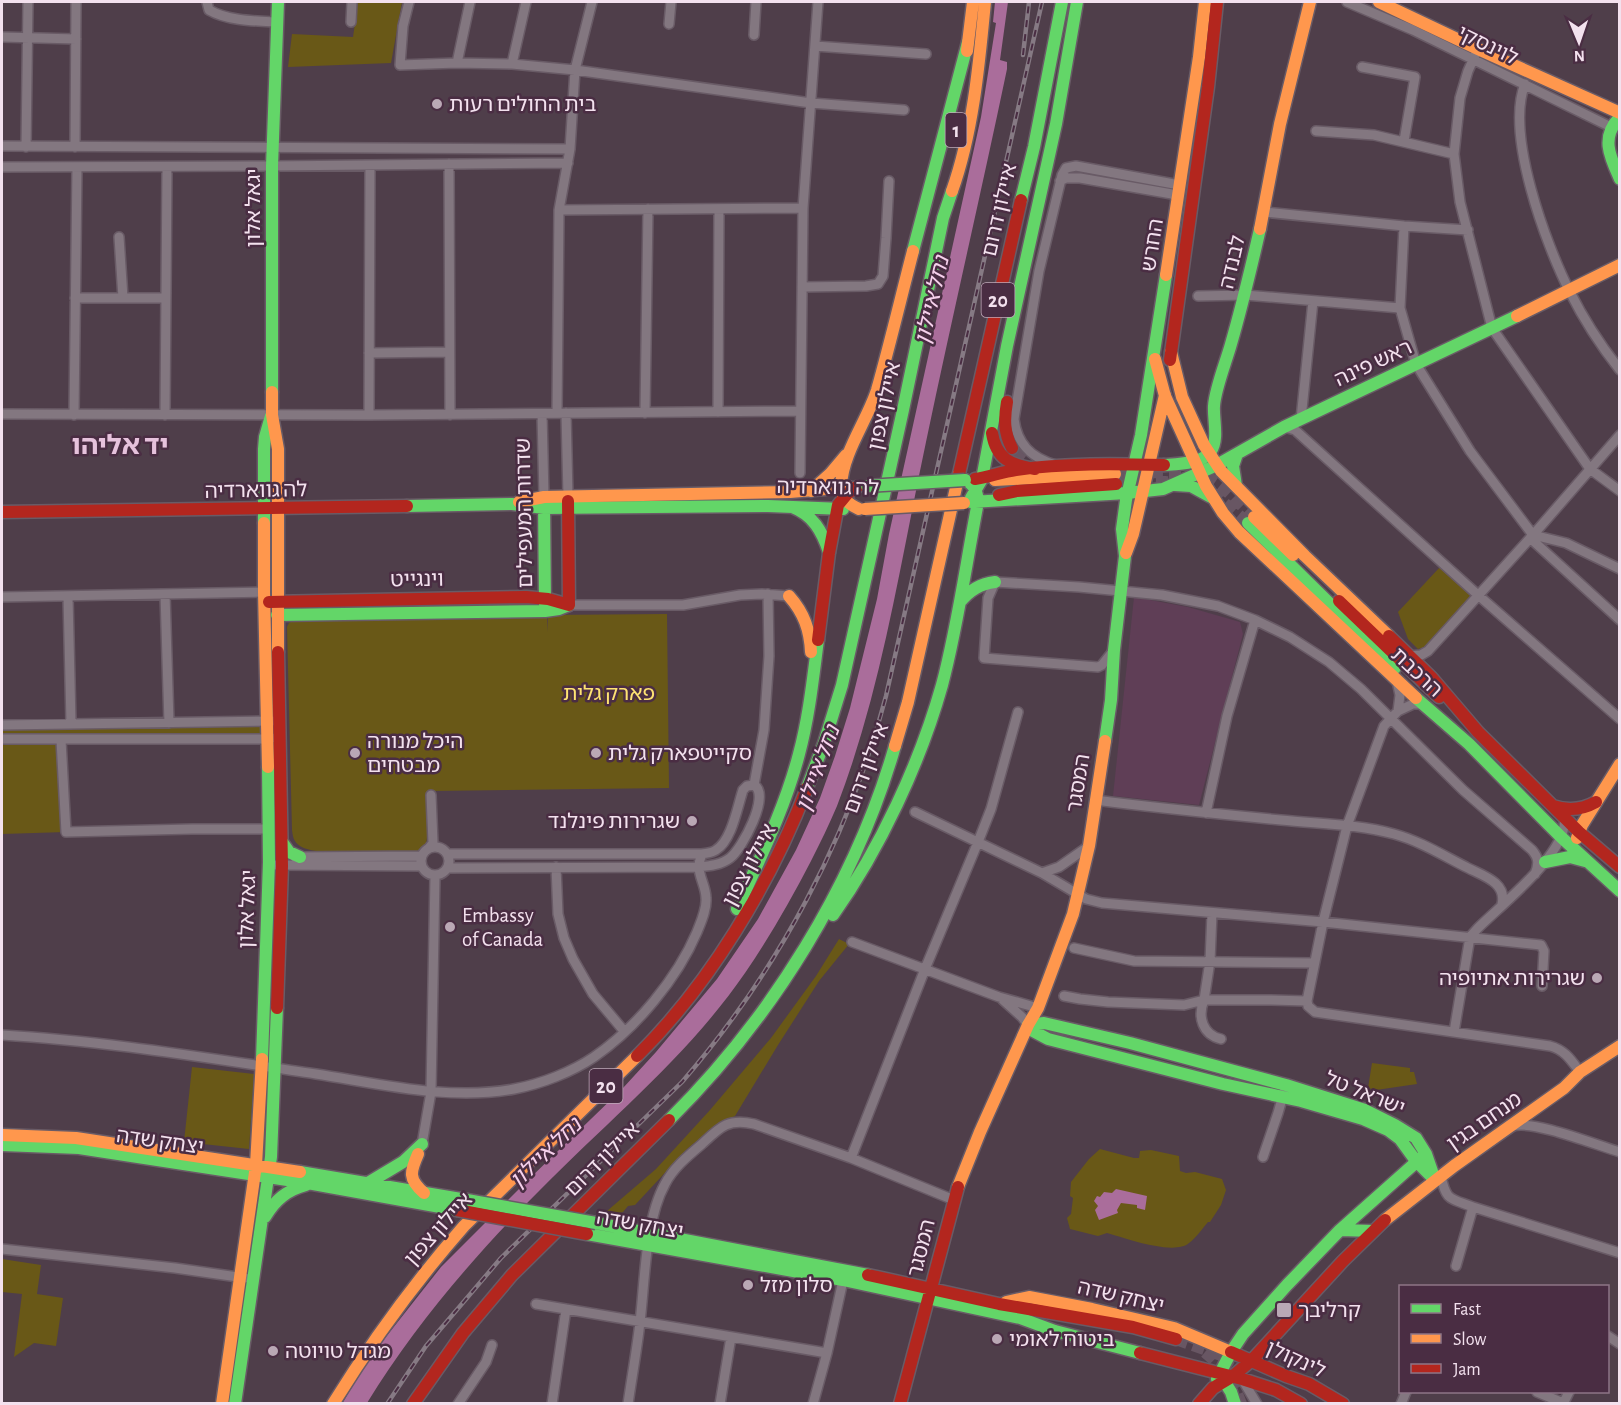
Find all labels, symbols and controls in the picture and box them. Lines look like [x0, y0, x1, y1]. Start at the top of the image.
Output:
north arrow [1549, 12, 1609, 72]
street label: לוינסקי [1454, 22, 1521, 69]
text: N [1574, 48, 1585, 64]
place label: בית החולים רעות [449, 94, 597, 115]
marker: בית החולים רעות [430, 97, 444, 111]
road number: 1 [946, 113, 966, 147]
street label: איילון דרום [979, 161, 1020, 259]
street label: יגאל אלון [243, 169, 264, 247]
street label: החרש [1138, 217, 1167, 273]
street label: לבנדה [1216, 233, 1249, 291]
water label: נחל איילון [911, 253, 954, 346]
road number: 20 [982, 283, 1014, 317]
street label: ראש פינה [1331, 336, 1415, 390]
street label: איילון צפון [865, 360, 904, 452]
district label: יד אליהו [72, 432, 168, 459]
street label: שדרות המעפילים [513, 438, 536, 588]
street label: לה גווארדיה [776, 476, 880, 499]
street label: לה גווארדיה [204, 479, 308, 502]
street label: וינגייט [390, 569, 444, 590]
street label: הרכבת [1387, 644, 1446, 701]
park label: פארק גלית [563, 683, 655, 704]
street label: איילון דרום [840, 720, 893, 816]
water label: נחל איילון [792, 721, 845, 814]
place label: היכל מנורה מבטחים [367, 731, 464, 776]
place label: סקייטפארק גלית [608, 743, 752, 764]
marker: היכל מנורה מבטחים [348, 746, 362, 760]
marker: סקייטפארק גלית [589, 746, 603, 760]
street label: המסגר [1064, 752, 1093, 814]
place label: שגרירות פינלנד [548, 811, 680, 832]
marker: שגרירות פינלנד [685, 814, 699, 828]
street label: איילון צפון [719, 821, 780, 910]
street label: יגאל אלון [236, 869, 259, 949]
place label: Embassy of Canada [462, 905, 544, 950]
marker: Embassy of Canada [443, 920, 457, 934]
place label: שגרירות אתיופיה [1439, 968, 1585, 989]
marker: שגרירות אתיופיה [1590, 971, 1604, 985]
street label: ישראל טל [1322, 1068, 1408, 1119]
road number: 20 [590, 1069, 622, 1103]
street label: מנחם בגין [1443, 1088, 1526, 1155]
water label: נחל איילון [506, 1113, 587, 1192]
street label: איילון דרום [561, 1118, 643, 1200]
street label: יצחק שדה [115, 1125, 205, 1158]
street label: איילון צפון [400, 1189, 476, 1270]
street label: יצחק שדה [595, 1207, 685, 1242]
street label: המסגר [904, 1217, 939, 1279]
place label: סלון מזל [760, 1275, 833, 1296]
street label: יצחק שדה [1076, 1276, 1166, 1317]
marker: סלון מזל [741, 1278, 755, 1292]
legend [1399, 1285, 1609, 1393]
place label: קרליבך [1298, 1300, 1361, 1321]
marker: קרליבך [1275, 1301, 1293, 1319]
text: Fast [1453, 1301, 1481, 1319]
place label: ביטוח לאומי [1009, 1329, 1115, 1350]
text: Slow [1453, 1331, 1486, 1349]
marker: ביטוח לאומי [990, 1332, 1004, 1346]
street label: לינקולן [1263, 1337, 1329, 1382]
place label: מגדל טויוטה [285, 1341, 391, 1362]
marker: מגדל טויוטה [266, 1344, 280, 1358]
text: Jam [1453, 1361, 1481, 1379]

